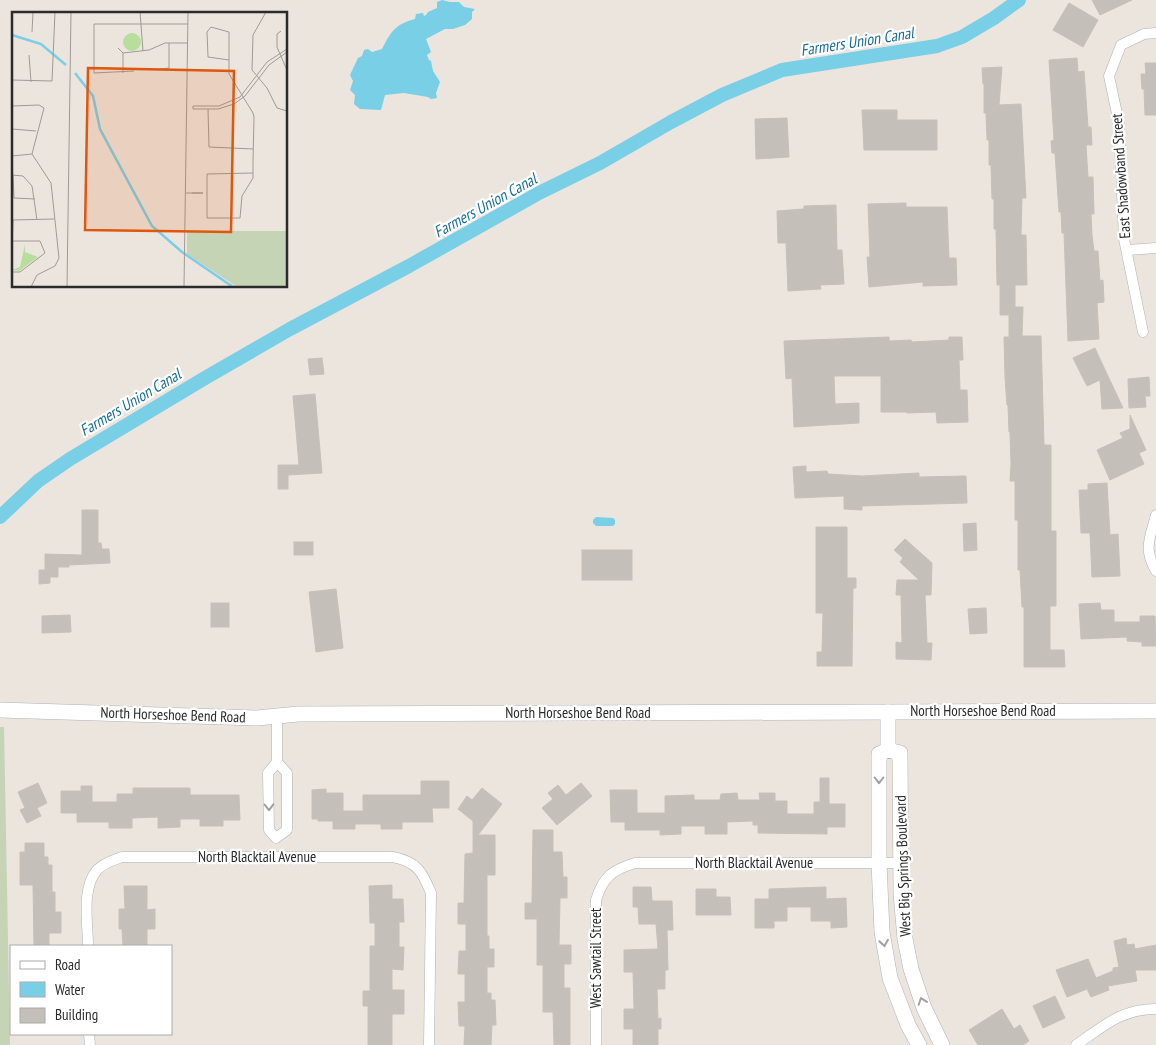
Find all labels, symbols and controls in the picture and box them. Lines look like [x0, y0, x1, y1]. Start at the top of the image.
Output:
inset map [12, 12, 288, 288]
water label: Farmers Union Canal [799, 22, 916, 60]
street label: East Shadowband Street [1107, 113, 1134, 239]
water label: Farmers Union Canal [430, 168, 541, 241]
water label: Farmers Union Canal [76, 363, 185, 440]
street label: North Horseshoe Bend Road [910, 701, 1056, 720]
street label: North Horseshoe Bend Road [100, 702, 246, 727]
street label: North Horseshoe Bend Road [505, 703, 651, 722]
one-way arrow [874, 777, 884, 785]
street label: West Big Springs Boulevard [891, 795, 914, 937]
one-way arrow [264, 804, 274, 811]
street label: North Blacktail Avenue [198, 847, 316, 866]
street label: North Blacktail Avenue [695, 853, 813, 872]
street label: West Sawtail Street [586, 908, 605, 1008]
one-way arrow [879, 938, 889, 947]
legend [10, 945, 172, 1035]
text: Road [55, 955, 81, 974]
text: Water [55, 980, 86, 999]
one-way arrow [918, 997, 928, 1006]
text: Building [55, 1005, 98, 1024]

